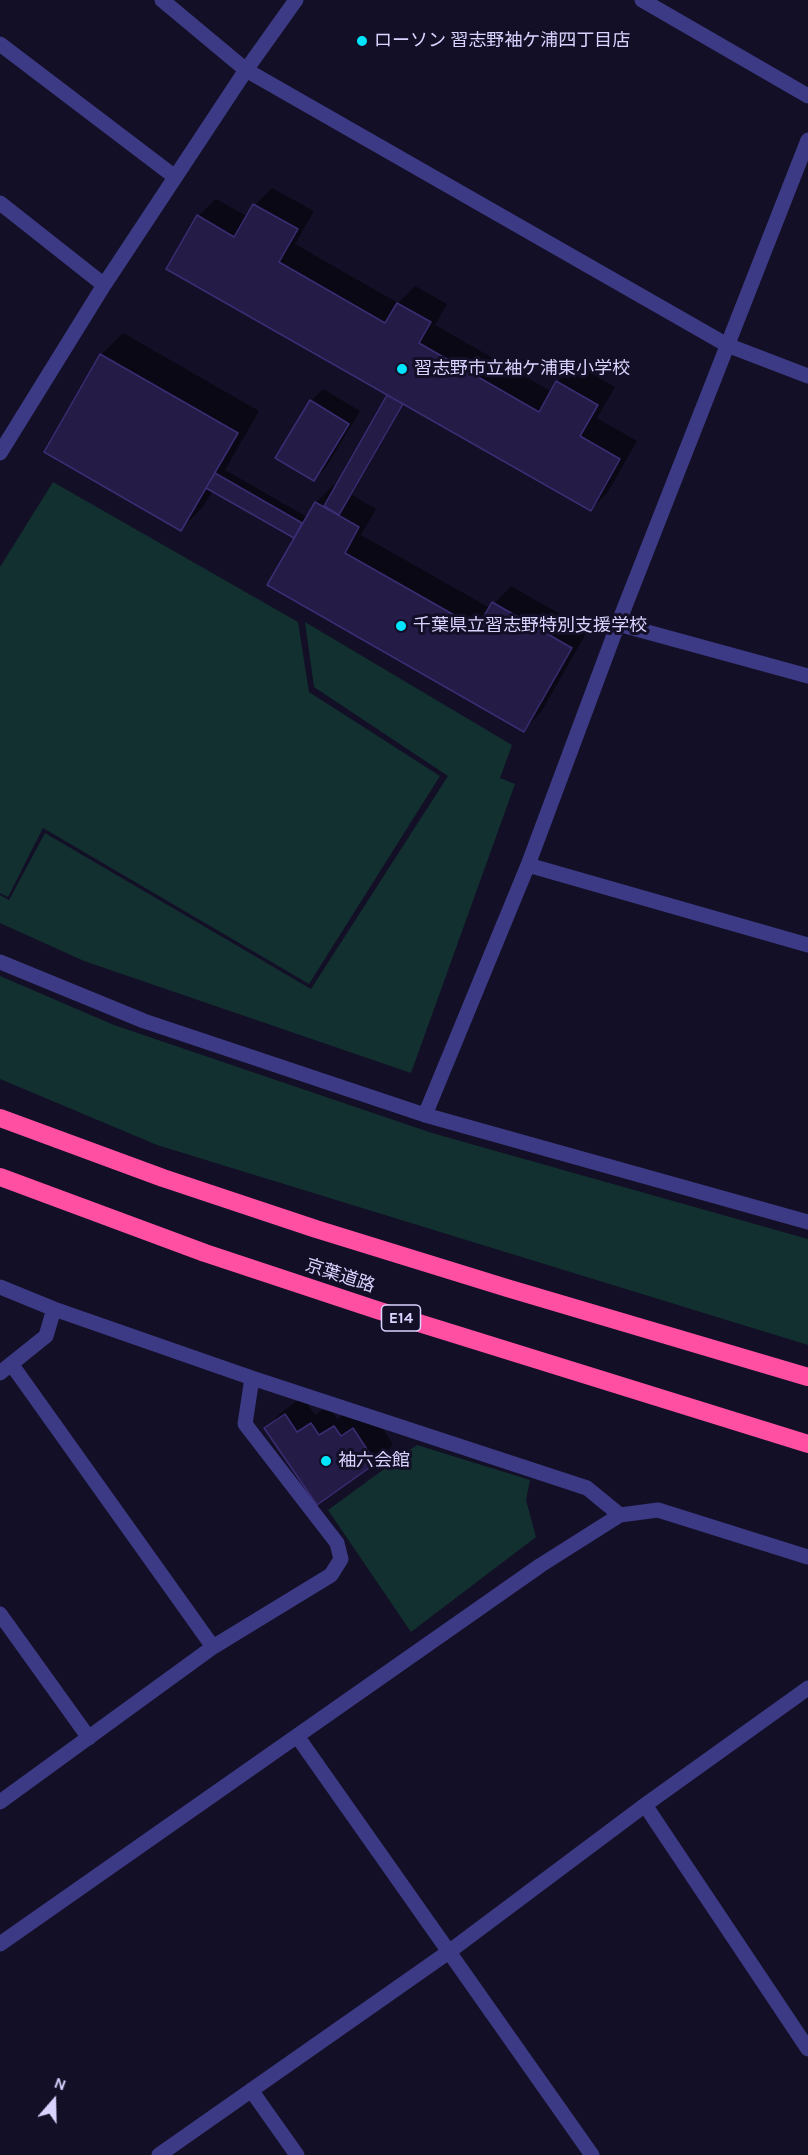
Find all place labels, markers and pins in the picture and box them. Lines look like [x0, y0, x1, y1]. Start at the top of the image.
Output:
place label: ローソン 習志野袖ケ浦四丁目店 [374, 30, 630, 52]
marker: ローソン 習志野袖ケ浦四丁目店 [355, 34, 369, 48]
place label: 習志野市立袖ケ浦東小学校 [414, 358, 630, 380]
marker: 習志野市立袖ケ浦東小学校 [395, 362, 409, 376]
place label: 千葉県立習志野特別支援学校 [413, 615, 647, 637]
marker: 千葉県立習志野特別支援学校 [394, 619, 408, 633]
place label: 袖六会館 [338, 1450, 410, 1472]
marker: 袖六会館 [319, 1454, 333, 1468]

